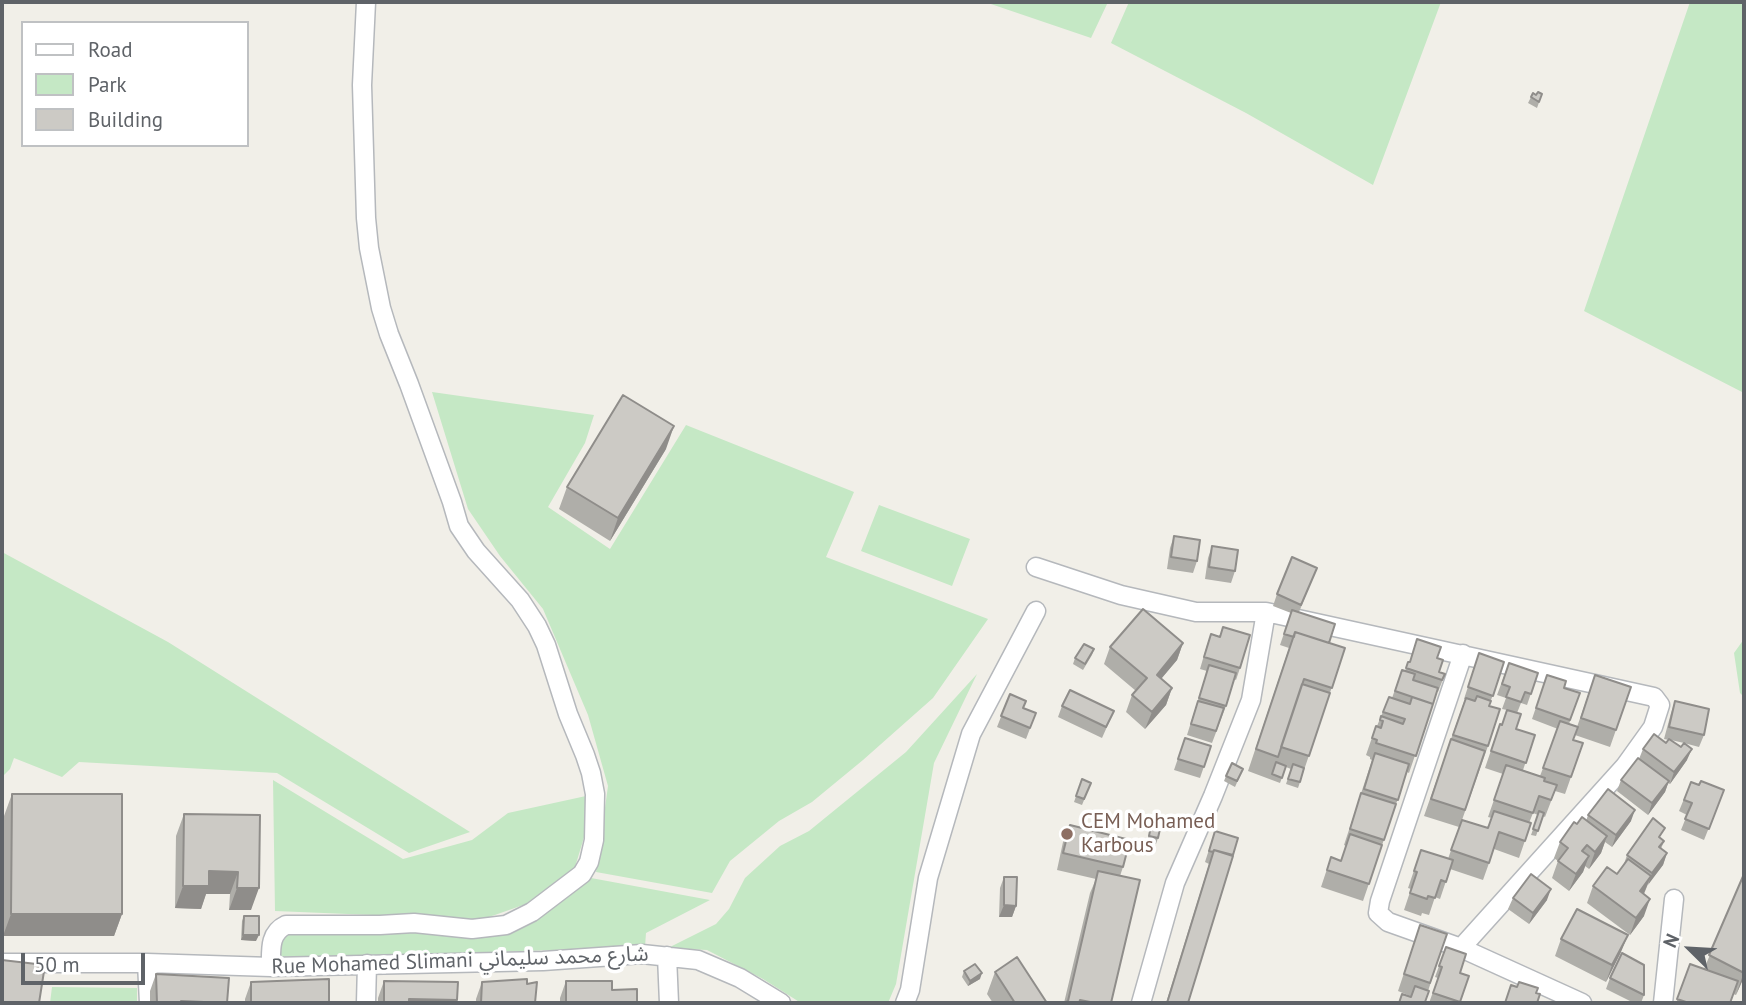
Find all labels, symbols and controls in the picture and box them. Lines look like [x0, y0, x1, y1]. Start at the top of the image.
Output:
legend [21, 21, 248, 147]
text: Road [88, 36, 132, 63]
text: Park [88, 71, 127, 98]
text: Building [88, 106, 163, 133]
place label: CEM Mohamed Karbous [1081, 809, 1215, 859]
marker: CEM Mohamed Karbous [1059, 826, 1075, 842]
north arrow [1655, 914, 1725, 984]
text: N [1657, 930, 1684, 951]
scale bar [24, 939, 149, 983]
street label: Rue Mohamed Slimani شارع محمد سليماني [271, 942, 649, 980]
text: 50 m [34, 951, 80, 978]

